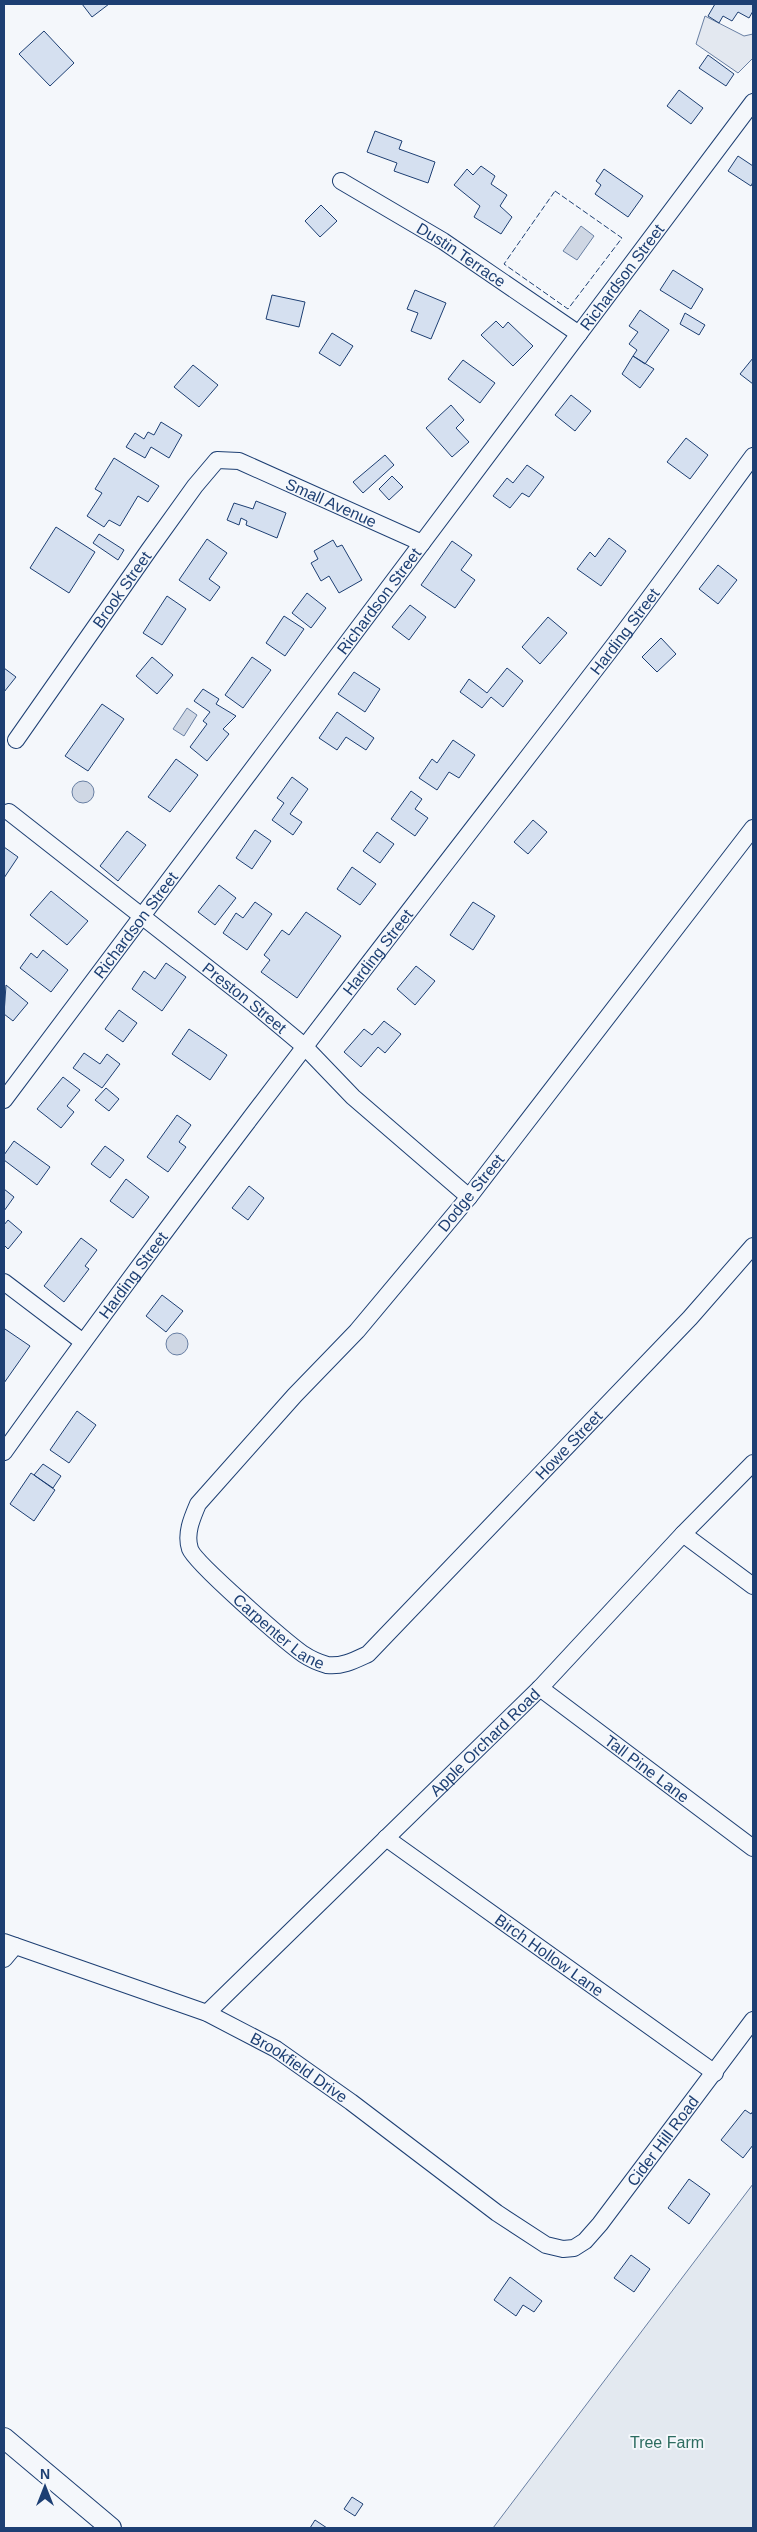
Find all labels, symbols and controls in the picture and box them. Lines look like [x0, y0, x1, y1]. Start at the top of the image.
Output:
street label: Dustin Terrace [414, 219, 509, 290]
street label: Richardson Street [576, 220, 667, 333]
street label: Small Avenue [283, 475, 379, 530]
street label: Richardson Street [333, 544, 424, 657]
street label: Brook Street [89, 547, 154, 631]
street label: Harding Street [586, 584, 663, 677]
street label: Richardson Street [90, 868, 181, 981]
street label: Harding Street [339, 905, 416, 998]
street label: Preston Street [200, 959, 290, 1037]
street label: Dodge Street [435, 1151, 508, 1235]
street label: Harding Street [95, 1228, 171, 1321]
street label: Howe Street [532, 1407, 605, 1482]
street label: Carpenter Lane [230, 1590, 327, 1672]
street label: Apple Orchard Road [427, 1685, 543, 1799]
street label: Tall Pine Lane [602, 1731, 693, 1806]
street label: Birch Hollow Lane [492, 1910, 607, 1999]
street label: Brookfield Drive [248, 2029, 351, 2105]
street label: Cider Hill Road [623, 2093, 702, 2189]
park label: Tree Farm [630, 2434, 704, 2451]
north arrow [20, 2462, 70, 2512]
text: N [40, 2466, 50, 2482]

